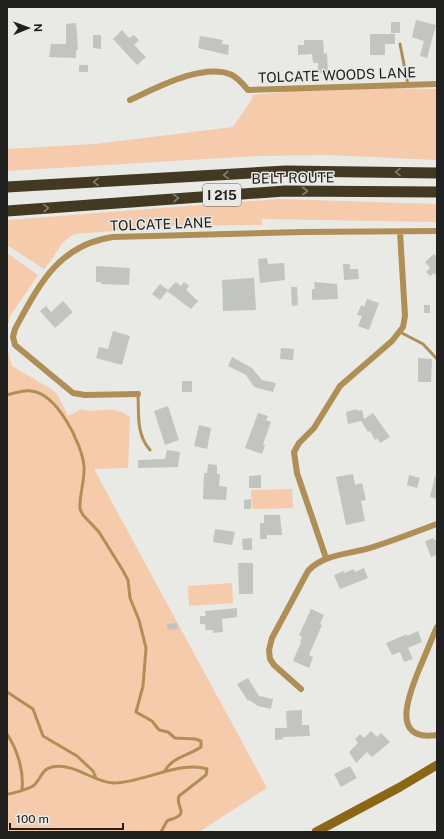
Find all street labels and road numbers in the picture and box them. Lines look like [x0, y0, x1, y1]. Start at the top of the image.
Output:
street label: TOLCATE WOODS LANE [258, 64, 416, 86]
street label: BELT ROUTE [251, 169, 335, 187]
road number: I 215 [203, 184, 241, 206]
street label: TOLCATE LANE [110, 214, 212, 234]

